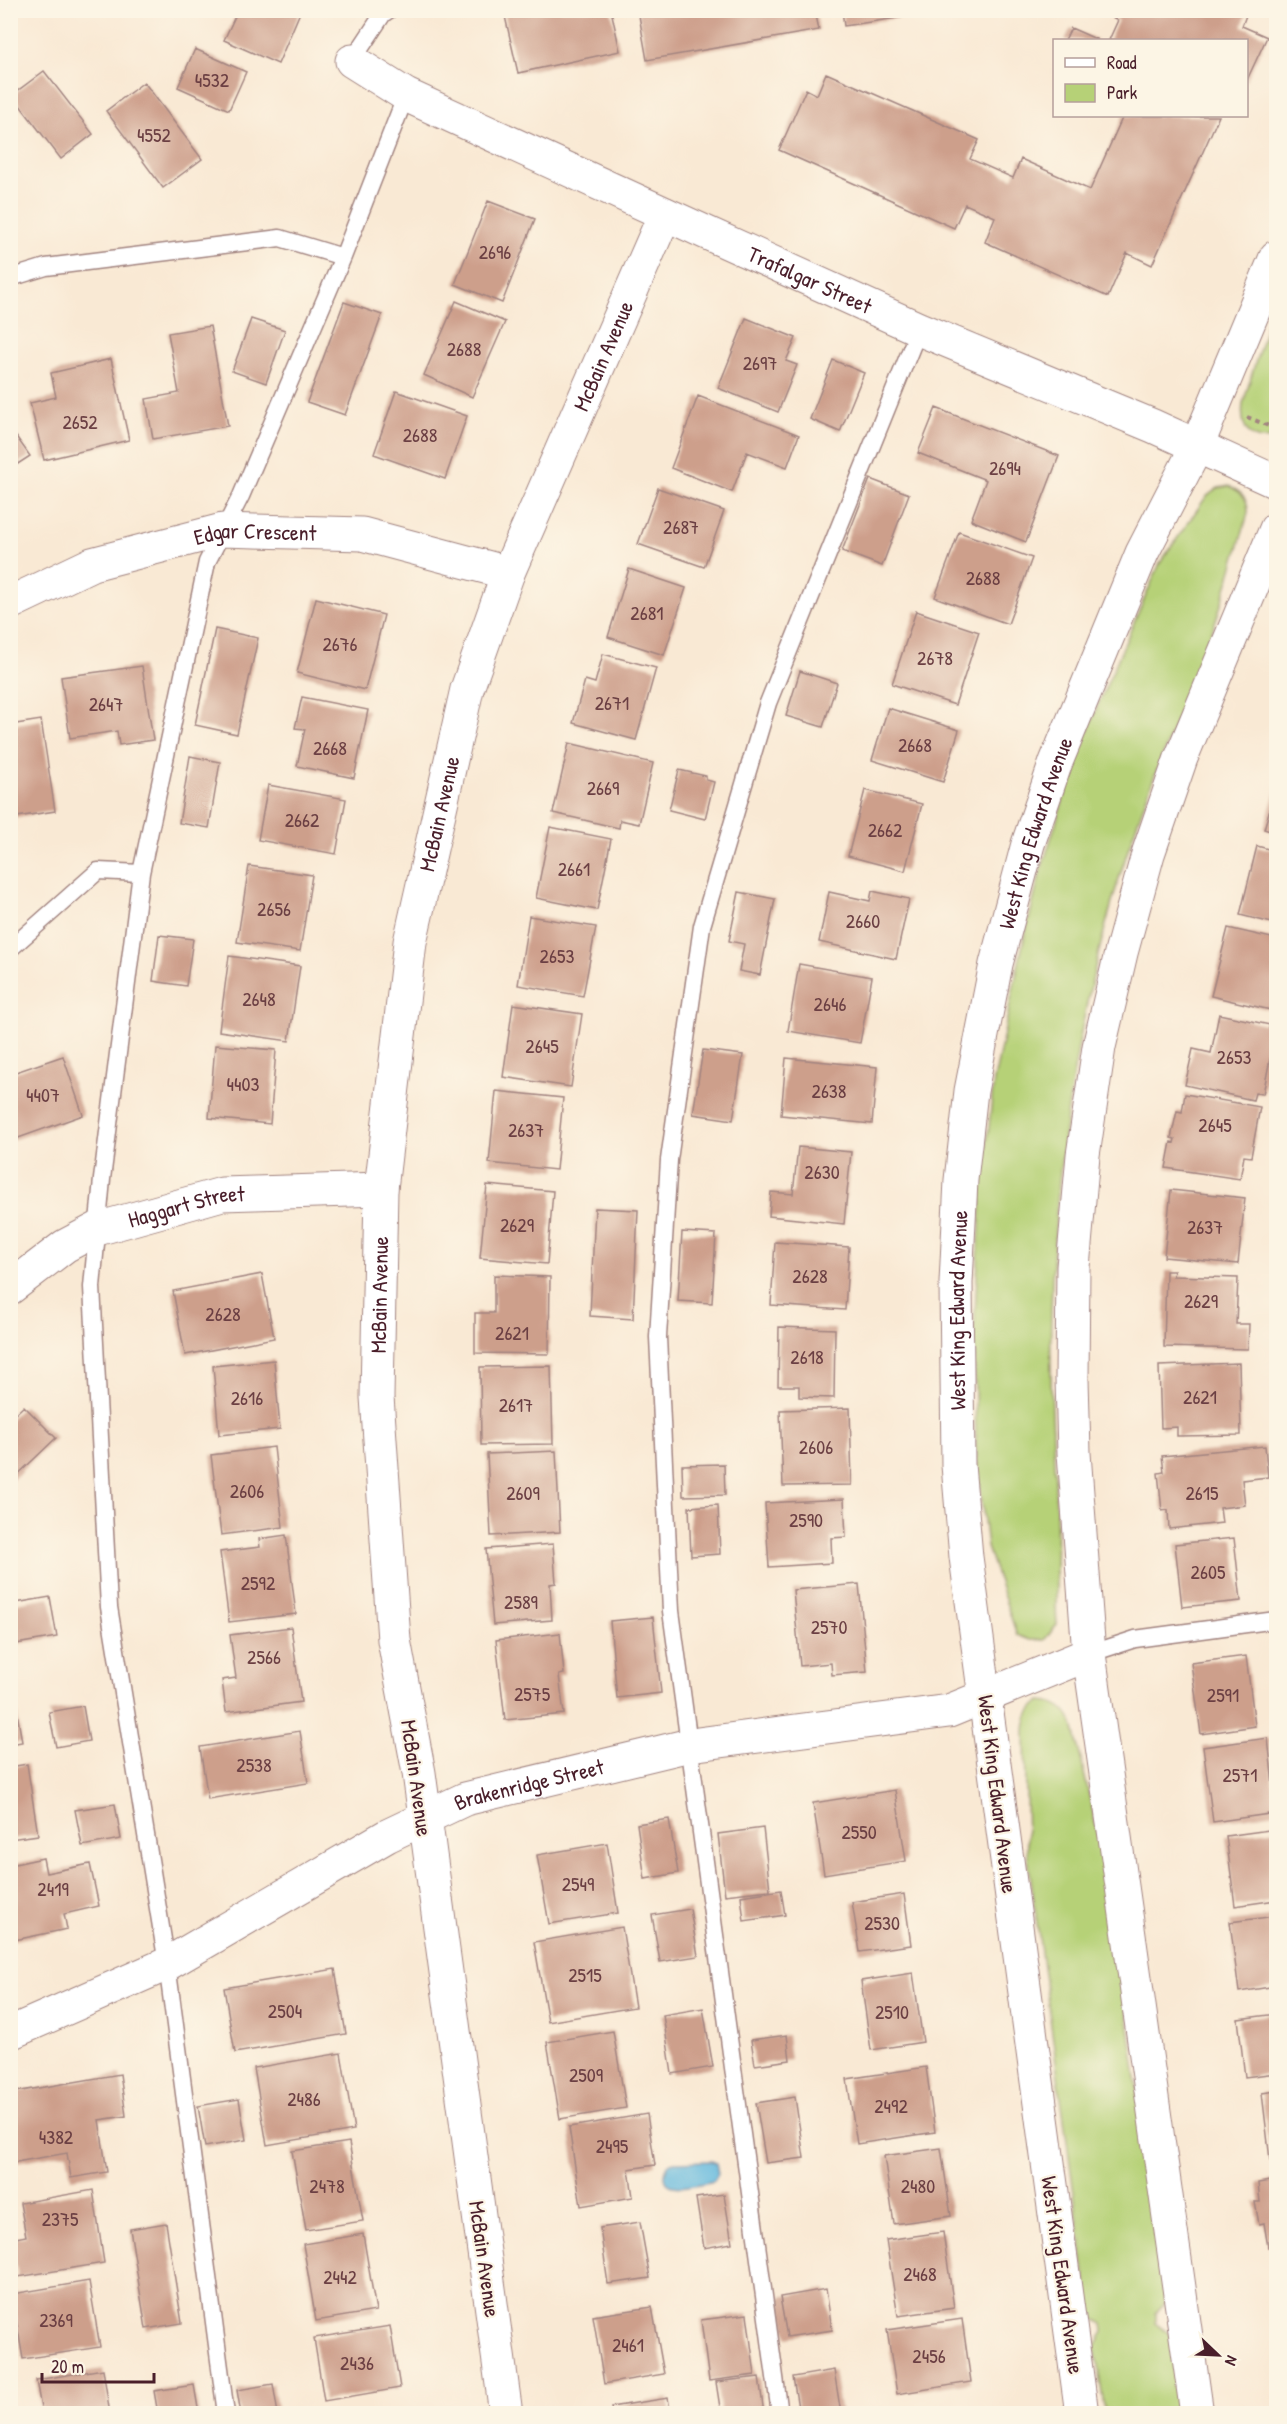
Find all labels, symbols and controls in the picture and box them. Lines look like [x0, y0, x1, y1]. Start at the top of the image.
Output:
legend [1053, 39, 1248, 117]
text: Road [1107, 50, 1137, 75]
house number: 4532 [195, 66, 230, 93]
text: Park [1107, 80, 1138, 105]
house number: 4552 [137, 121, 172, 148]
house number: 2696 [479, 238, 511, 265]
street label: Trafalgar Street [743, 239, 877, 321]
street label: McBain Avenue [566, 296, 640, 415]
house number: 2688 [447, 335, 481, 362]
house number: 2697 [743, 349, 777, 376]
house number: 2652 [62, 408, 98, 435]
house number: 2688 [403, 421, 437, 448]
house number: 2694 [989, 454, 1021, 481]
house number: 2687 [663, 513, 699, 540]
street label: Edgar Crescent [191, 515, 317, 552]
house number: 2688 [966, 564, 1000, 591]
house number: 2681 [630, 599, 664, 626]
house number: 2676 [322, 630, 358, 657]
house number: 2678 [917, 644, 953, 671]
house number: 2671 [595, 689, 629, 716]
house number: 2647 [89, 690, 123, 717]
house number: 2668 [898, 731, 932, 758]
street label: West King Edward Avenue [991, 732, 1080, 932]
house number: 2668 [313, 734, 347, 761]
street label: McBain Avenue [411, 753, 466, 874]
house number: 2669 [587, 774, 619, 801]
house number: 2662 [285, 806, 320, 833]
house number: 2662 [868, 816, 903, 843]
house number: 2661 [558, 855, 590, 882]
house number: 2656 [257, 895, 291, 922]
house number: 2660 [846, 907, 880, 934]
house number: 2653 [540, 942, 574, 969]
house number: 2648 [242, 985, 276, 1012]
house number: 2646 [814, 990, 846, 1017]
house number: 2645 [525, 1032, 559, 1059]
house number: 2653 [1217, 1043, 1251, 1070]
house number: 4403 [227, 1070, 259, 1097]
house number: 2638 [812, 1077, 846, 1104]
house number: 4407 [26, 1081, 60, 1108]
house number: 2645 [1198, 1111, 1232, 1138]
house number: 2637 [508, 1116, 544, 1143]
house number: 2630 [804, 1158, 840, 1185]
street label: Haggart Street [125, 1178, 245, 1235]
street label: West King Edward Avenue [941, 1209, 975, 1410]
house number: 2629 [500, 1211, 534, 1238]
house number: 2637 [1187, 1213, 1223, 1240]
street label: McBain Avenue [363, 1236, 395, 1354]
house number: 2628 [792, 1262, 828, 1289]
house number: 2629 [1184, 1287, 1218, 1314]
house number: 2628 [205, 1300, 241, 1327]
house number: 2621 [495, 1319, 529, 1346]
house number: 2618 [790, 1343, 824, 1370]
house number: 2621 [1183, 1383, 1217, 1410]
house number: 2616 [231, 1384, 263, 1411]
house number: 2617 [499, 1391, 533, 1418]
house number: 2606 [799, 1433, 833, 1460]
house number: 2606 [230, 1477, 264, 1504]
house number: 2609 [506, 1479, 540, 1506]
house number: 2615 [1185, 1479, 1219, 1506]
house number: 2590 [789, 1506, 823, 1533]
house number: 2605 [1191, 1558, 1226, 1585]
house number: 2592 [241, 1569, 276, 1596]
house number: 2589 [504, 1588, 538, 1615]
house number: 2570 [811, 1613, 847, 1640]
house number: 2566 [247, 1643, 281, 1670]
house number: 2575 [514, 1680, 551, 1707]
house number: 2591 [1207, 1681, 1239, 1708]
street label: West King Edward Avenue [971, 1693, 1025, 1895]
street label: McBain Avenue [394, 1718, 440, 1838]
house number: 2538 [236, 1751, 272, 1778]
street label: Brakenridge Street [449, 1751, 607, 1817]
house number: 2571 [1223, 1761, 1257, 1788]
house number: 2550 [841, 1818, 877, 1845]
house number: 2549 [562, 1870, 594, 1897]
house number: 2419 [37, 1875, 69, 1902]
house number: 2530 [864, 1909, 900, 1936]
house number: 2515 [568, 1961, 602, 1988]
house number: 2504 [268, 1997, 302, 2024]
house number: 2510 [875, 1998, 909, 2025]
house number: 2509 [569, 2061, 603, 2088]
house number: 2486 [287, 2085, 321, 2112]
house number: 2492 [874, 2092, 908, 2119]
house number: 4382 [39, 2123, 74, 2150]
house number: 2495 [596, 2132, 629, 2159]
house number: 2478 [309, 2172, 345, 2199]
house number: 2480 [901, 2172, 935, 2199]
street label: West King Edward Avenue [1034, 2174, 1092, 2376]
street label: McBain Avenue [462, 2199, 508, 2319]
house number: 2375 [42, 2205, 79, 2232]
house number: 2468 [903, 2260, 937, 2287]
house number: 2442 [323, 2263, 357, 2290]
house number: 2369 [39, 2306, 73, 2333]
north arrow [1188, 2325, 1248, 2385]
house number: 2461 [612, 2331, 644, 2358]
house number: 2456 [912, 2342, 946, 2369]
scale bar [42, 2346, 154, 2384]
house number: 2436 [340, 2349, 374, 2376]
text: N [1220, 2353, 1244, 2370]
text: 20 m [51, 2354, 84, 2379]

